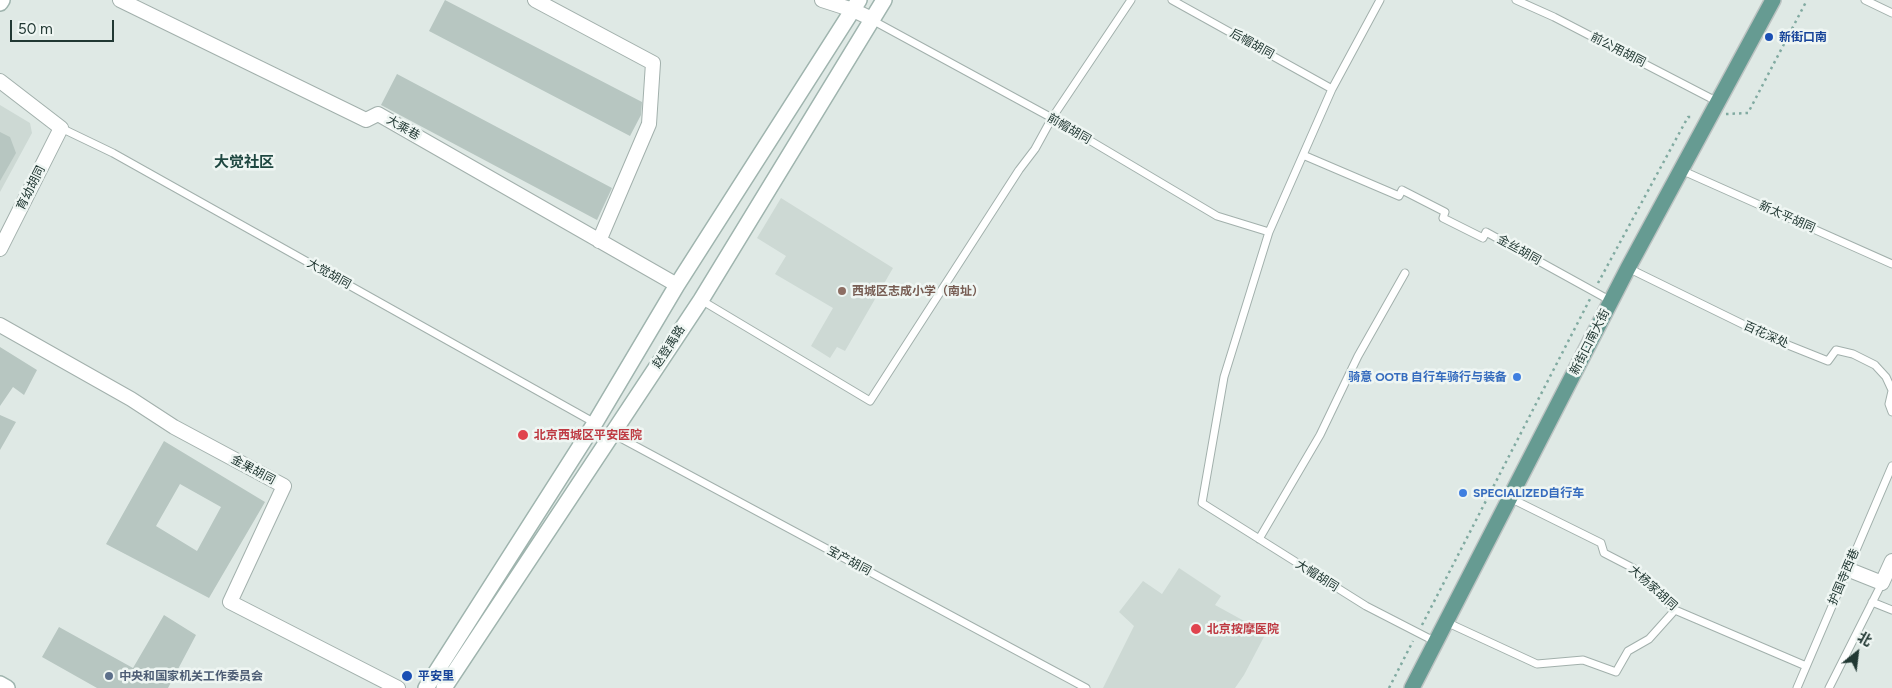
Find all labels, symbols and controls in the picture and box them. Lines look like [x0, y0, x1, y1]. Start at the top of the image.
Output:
scale bar [12, 10, 116, 42]
text: 50 m [18, 20, 53, 38]
street label: 后帽胡同 [1228, 26, 1276, 62]
street label: 前公用胡同 [1588, 30, 1648, 70]
place label: 新街口南 [1779, 30, 1827, 44]
marker: 新街口南 [1763, 31, 1775, 43]
street label: 前帽胡同 [1045, 111, 1093, 147]
street label: 大乘巷 [384, 113, 422, 143]
district label: 大觉社区 [214, 154, 274, 172]
street label: 育幼胡同 [14, 163, 48, 213]
street label: 新太平胡同 [1757, 198, 1817, 236]
street label: 金丝胡同 [1495, 232, 1543, 268]
street label: 大觉胡同 [305, 256, 353, 292]
place label: 西城区志成小学（南址） [852, 284, 984, 298]
marker: 西城区志成小学（南址） [836, 285, 848, 297]
street label: 新街口南大街 [1567, 307, 1613, 377]
street label: 百花深处 [1741, 319, 1791, 351]
street label: 赵登禹路 [650, 323, 688, 371]
place label: 骑意 OOTB 自行车骑行与装备 [1348, 370, 1507, 384]
marker: 骑意 OOTB 自行车骑行与装备 [1511, 371, 1523, 383]
marker: 北京西城区平安医院 [516, 428, 530, 442]
place label: 北京西城区平安医院 [534, 428, 642, 442]
street label: 金果胡同 [228, 452, 278, 488]
place label: SPECIALIZED自行车 [1473, 486, 1584, 500]
marker: SPECIALIZED自行车 [1457, 487, 1469, 499]
street label: 宝产胡同 [824, 543, 874, 579]
street label: 护国寺西巷 [1826, 547, 1862, 607]
street label: 大帽胡同 [1293, 557, 1341, 595]
street label: 大杨家胡同 [1626, 563, 1680, 613]
marker: 北京按摩医院 [1189, 622, 1203, 636]
place label: 北京按摩医院 [1207, 622, 1279, 636]
north arrow [1832, 628, 1882, 678]
text: 北 [1854, 629, 1875, 650]
place label: 中央和国家机关工作委员会 [119, 669, 263, 683]
marker: 平安里 [400, 669, 414, 683]
place label: 平安里 [418, 669, 454, 683]
marker: 中央和国家机关工作委员会 [103, 670, 115, 682]

